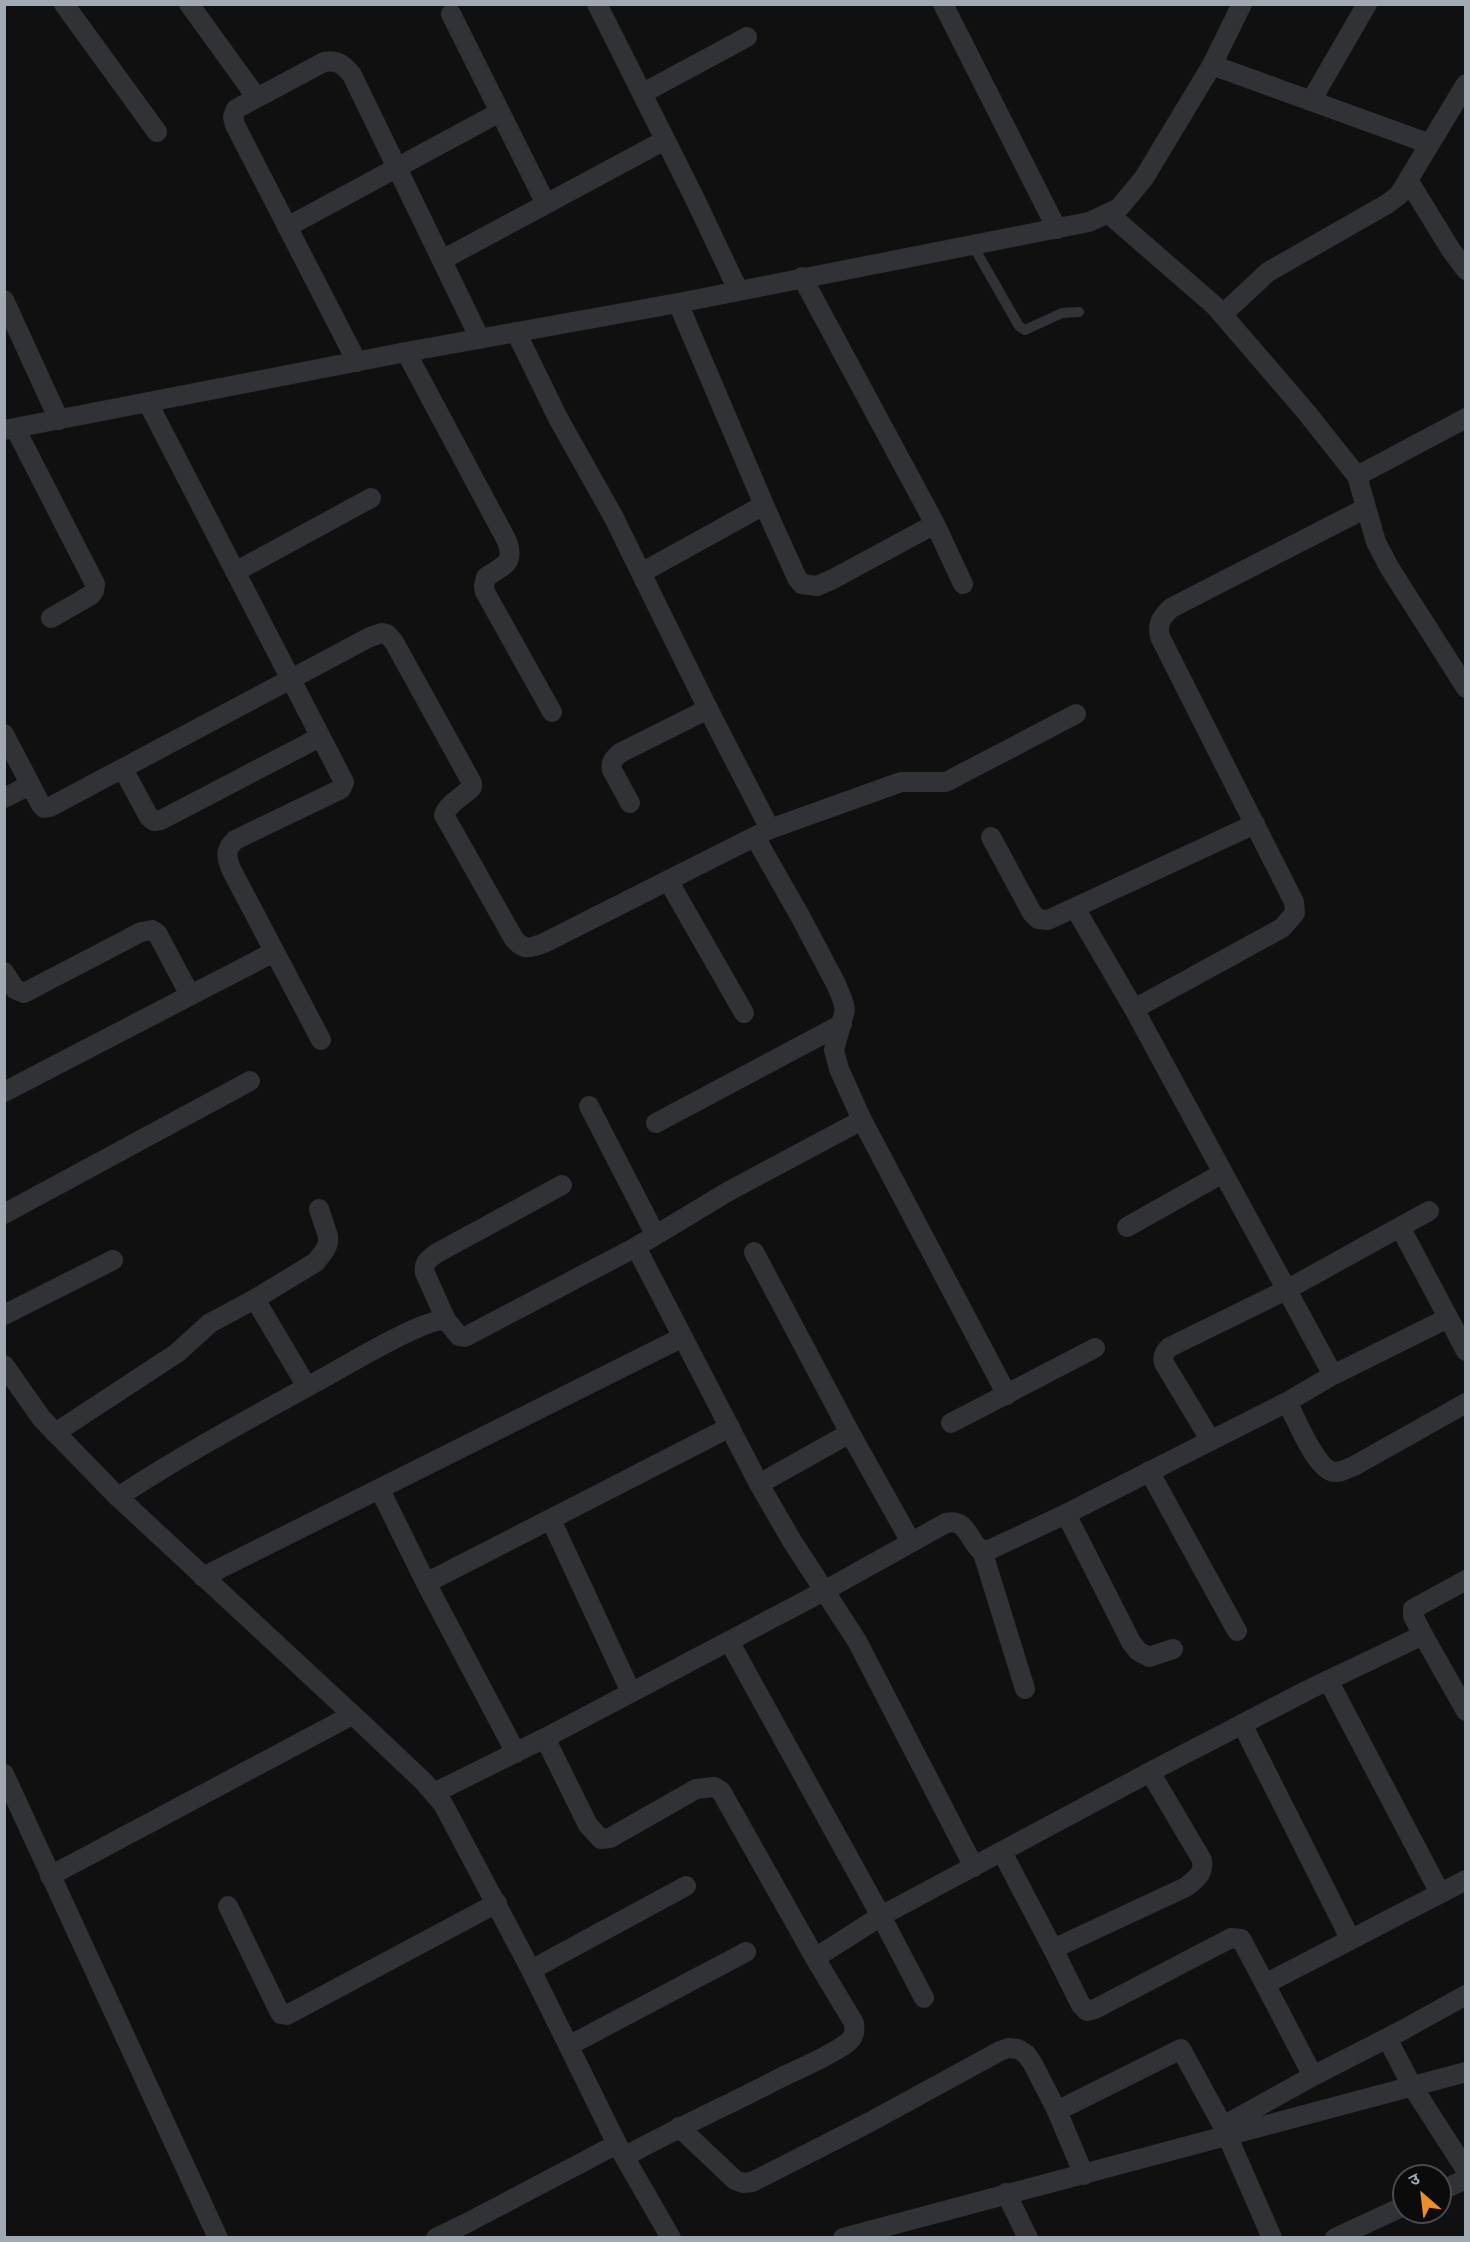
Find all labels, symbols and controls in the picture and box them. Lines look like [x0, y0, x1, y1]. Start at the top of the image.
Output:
north arrow [1392, 2164, 1452, 2224]
text: उ [1406, 2169, 1423, 2190]

